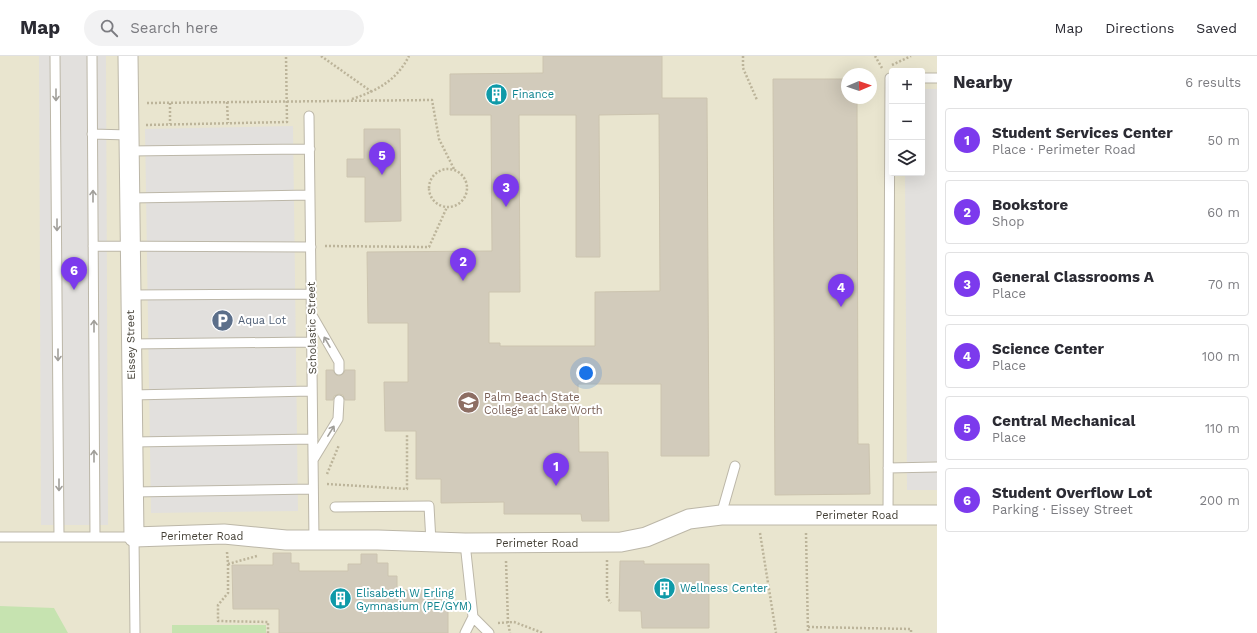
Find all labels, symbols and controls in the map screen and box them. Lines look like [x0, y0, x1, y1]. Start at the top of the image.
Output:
search box [84, 10, 364, 46]
text: Map [20, 16, 60, 39]
icon: search [98, 17, 120, 39]
text: Search here [130, 19, 218, 37]
text: Map [1055, 20, 1083, 36]
text: Directions [1105, 20, 1174, 36]
text: Saved [1196, 20, 1237, 36]
north arrow [841, 68, 877, 104]
map controls [889, 68, 925, 176]
button: + [889, 68, 925, 104]
text: Nearby [953, 72, 1012, 92]
text: 6 results [1185, 75, 1241, 90]
building icon: Finance [483, 81, 509, 107]
one-way arrow [52, 88, 60, 101]
place label: Finance [512, 88, 554, 101]
button: − [889, 104, 925, 140]
text: Student Services Center [992, 124, 1173, 142]
text: 1 [964, 133, 970, 148]
text: 50 m [1208, 133, 1240, 148]
button: layers [889, 140, 925, 176]
pin: 5 [369, 142, 395, 175]
text: Place · Perimeter Road [992, 142, 1136, 157]
pin: 3 [493, 174, 519, 207]
one-way arrow [89, 190, 97, 203]
text: Bookstore [992, 196, 1068, 214]
text: 2 [963, 205, 971, 220]
text: 60 m [1207, 205, 1240, 220]
text: Shop [992, 214, 1024, 229]
one-way arrow [53, 218, 61, 231]
pin: 2 [450, 248, 476, 281]
pin: 6 [61, 257, 87, 290]
text: General Classrooms A [992, 268, 1154, 286]
pin: 4 [828, 274, 854, 307]
text: 3 [963, 277, 971, 292]
text: 70 m [1208, 277, 1240, 292]
street label: Scholastic Street [305, 281, 319, 374]
text: Place [992, 286, 1026, 301]
parking icon: Aqua Lot [209, 307, 235, 333]
street label: Eissey Street [124, 310, 138, 380]
place label: Aqua Lot [238, 314, 286, 327]
one-way arrow [90, 320, 98, 333]
one-way arrow [323, 336, 331, 348]
text: Science Center [992, 340, 1104, 358]
one-way arrow [54, 348, 62, 361]
text: 4 [963, 349, 971, 364]
text: 100 m [1202, 349, 1240, 364]
text: Place [992, 358, 1026, 373]
your location [576, 363, 596, 383]
school or university icon: Palm Beach State College at Lake Worth [455, 390, 481, 416]
place label: Palm Beach State College at Lake Worth [484, 391, 603, 417]
text: Central Mechanical [992, 412, 1135, 430]
text: 5 [963, 421, 971, 436]
text: 110 m [1205, 421, 1240, 436]
one-way arrow [326, 426, 335, 437]
text: Place [992, 430, 1026, 445]
one-way arrow [90, 450, 98, 463]
pin: 1 [543, 453, 569, 486]
one-way arrow [55, 478, 62, 491]
text: Student Overflow Lot [992, 484, 1152, 502]
text: 6 [963, 493, 971, 508]
text: 200 m [1199, 493, 1240, 508]
text: Parking · Eissey Street [992, 502, 1133, 517]
street label: Perimeter Road [816, 509, 898, 522]
street label: Perimeter Road [161, 530, 243, 543]
street label: Perimeter Road [496, 537, 578, 550]
building icon: Wellness Center [651, 575, 677, 601]
place label: Wellness Center [680, 582, 768, 595]
building icon: Elisabeth W Erling Gymnasium (PE/GYM) [327, 586, 353, 612]
place label: Elisabeth W Erling Gymnasium (PE/GYM) [356, 587, 472, 613]

